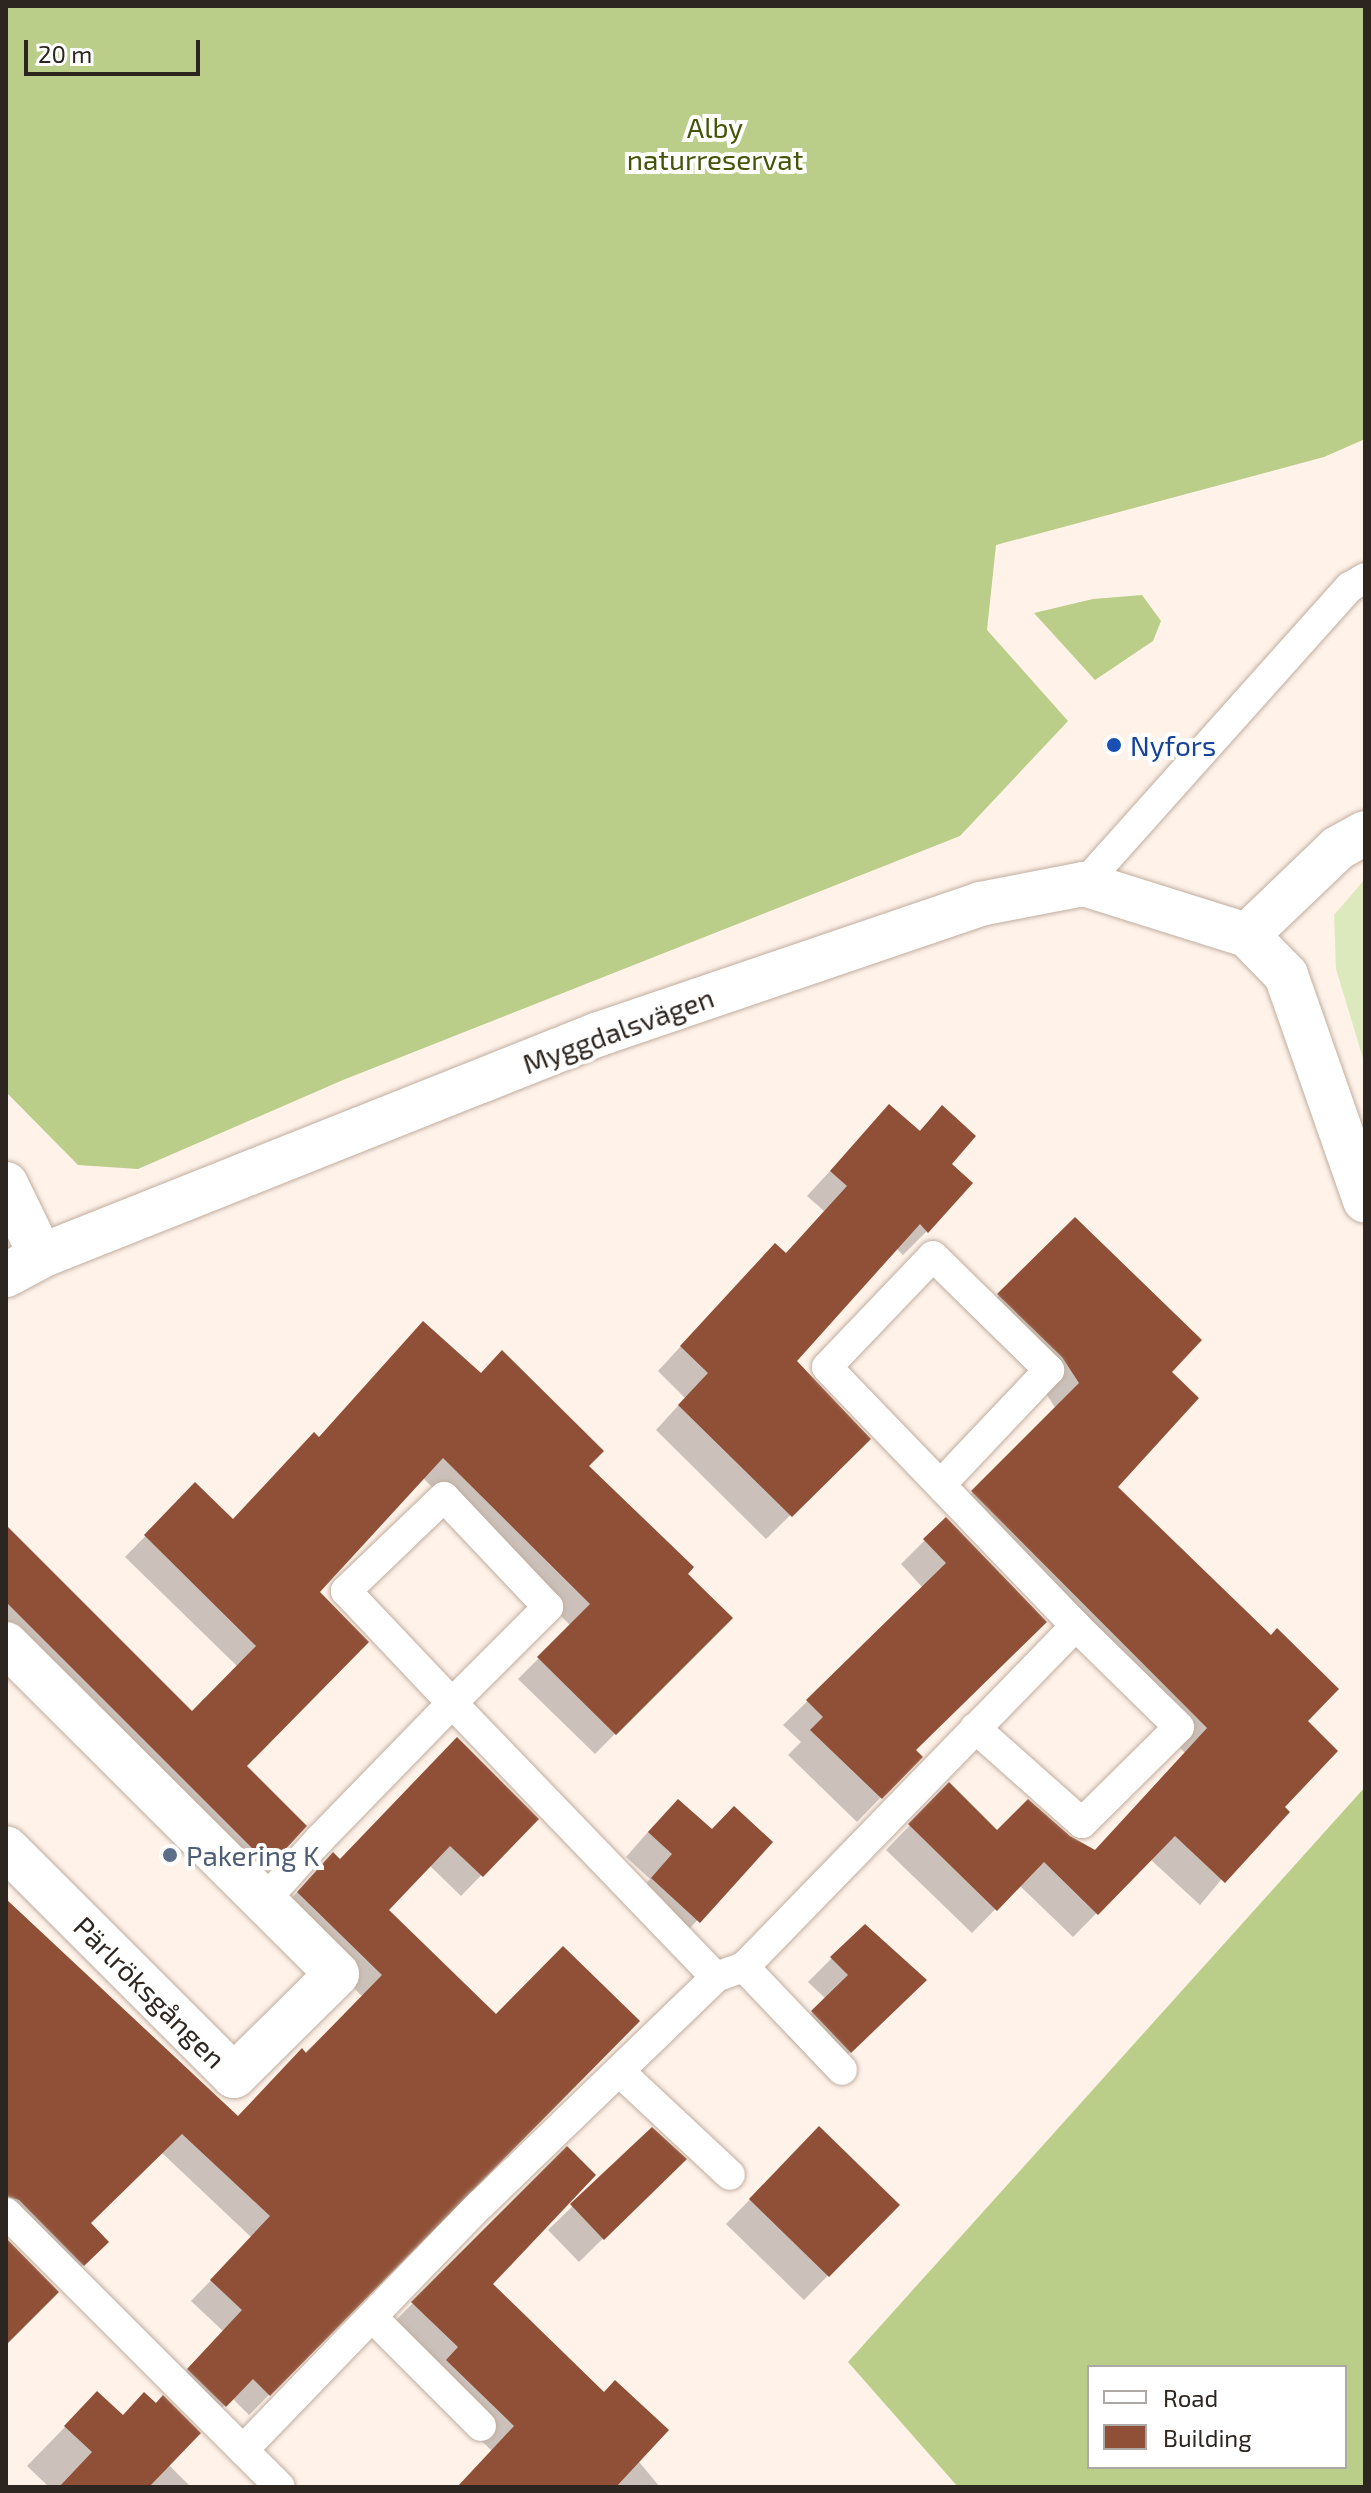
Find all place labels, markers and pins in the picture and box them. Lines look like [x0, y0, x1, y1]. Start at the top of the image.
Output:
place label: Nyfors [1130, 728, 1216, 762]
marker: Nyfors [1105, 736, 1123, 754]
place label: Pakering K [186, 1838, 320, 1872]
marker: Pakering K [161, 1846, 179, 1864]

